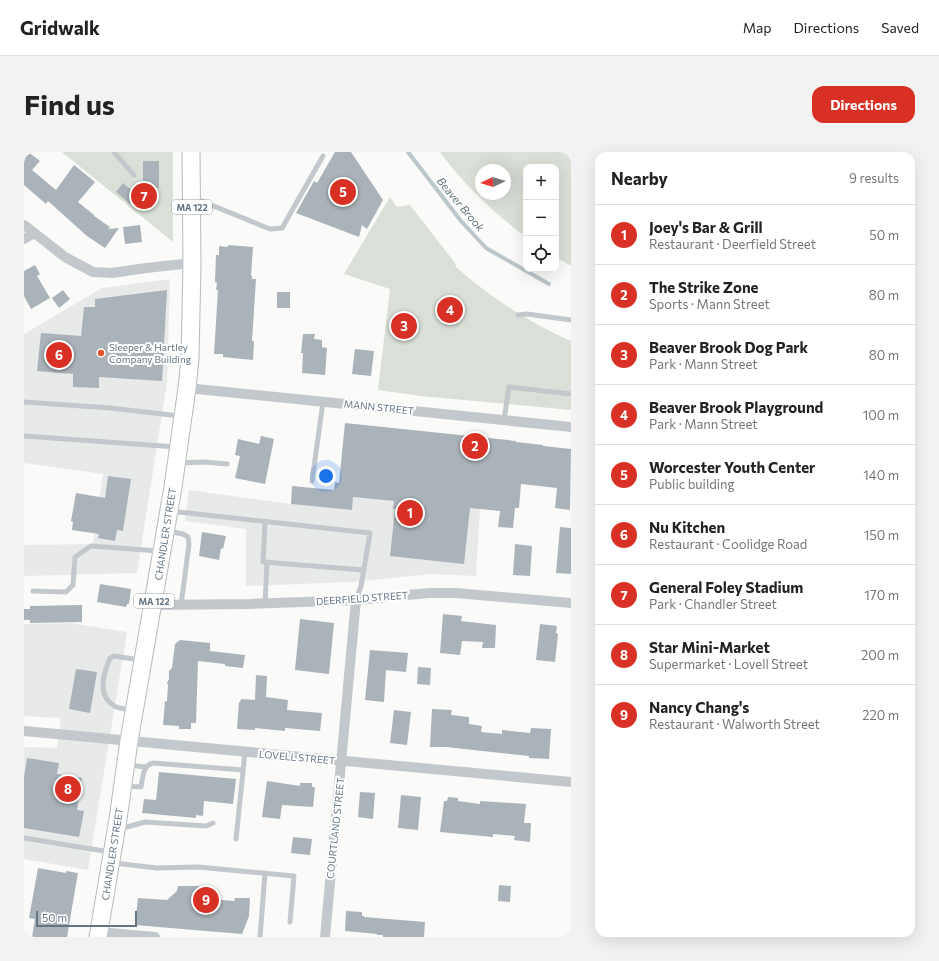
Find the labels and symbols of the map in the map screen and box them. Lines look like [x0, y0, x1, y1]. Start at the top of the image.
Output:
north arrow [475, 164, 511, 200]
water label: Beaver Brook [435, 174, 488, 235]
pin: 5 [330, 177, 356, 207]
pin: 7 [131, 181, 157, 211]
road number: MA 122 [172, 200, 212, 214]
pin: 4 [437, 295, 463, 325]
pin: 3 [391, 311, 417, 341]
pin: 6 [46, 340, 72, 370]
place label: Sleeper & Hartley Company Building [109, 341, 192, 365]
marker: Sleeper & Hartley Company Building [96, 348, 106, 358]
street label: MANN STREET [343, 397, 415, 417]
pin: 2 [462, 431, 488, 461]
your location [316, 466, 336, 486]
street label: CHANDLER STREET [152, 486, 178, 581]
pin: 1 [397, 498, 423, 528]
street label: DEERFIELD STREET [315, 589, 409, 607]
road number: MA 122 [134, 594, 174, 608]
street label: LOVELL STREET [258, 748, 336, 766]
pin: 8 [55, 774, 81, 804]
street label: COURTLAND STREET [324, 776, 346, 879]
street label: CHANDLER STREET [99, 806, 125, 901]
pin: 9 [193, 885, 219, 915]
scale bar [36, 909, 137, 928]

